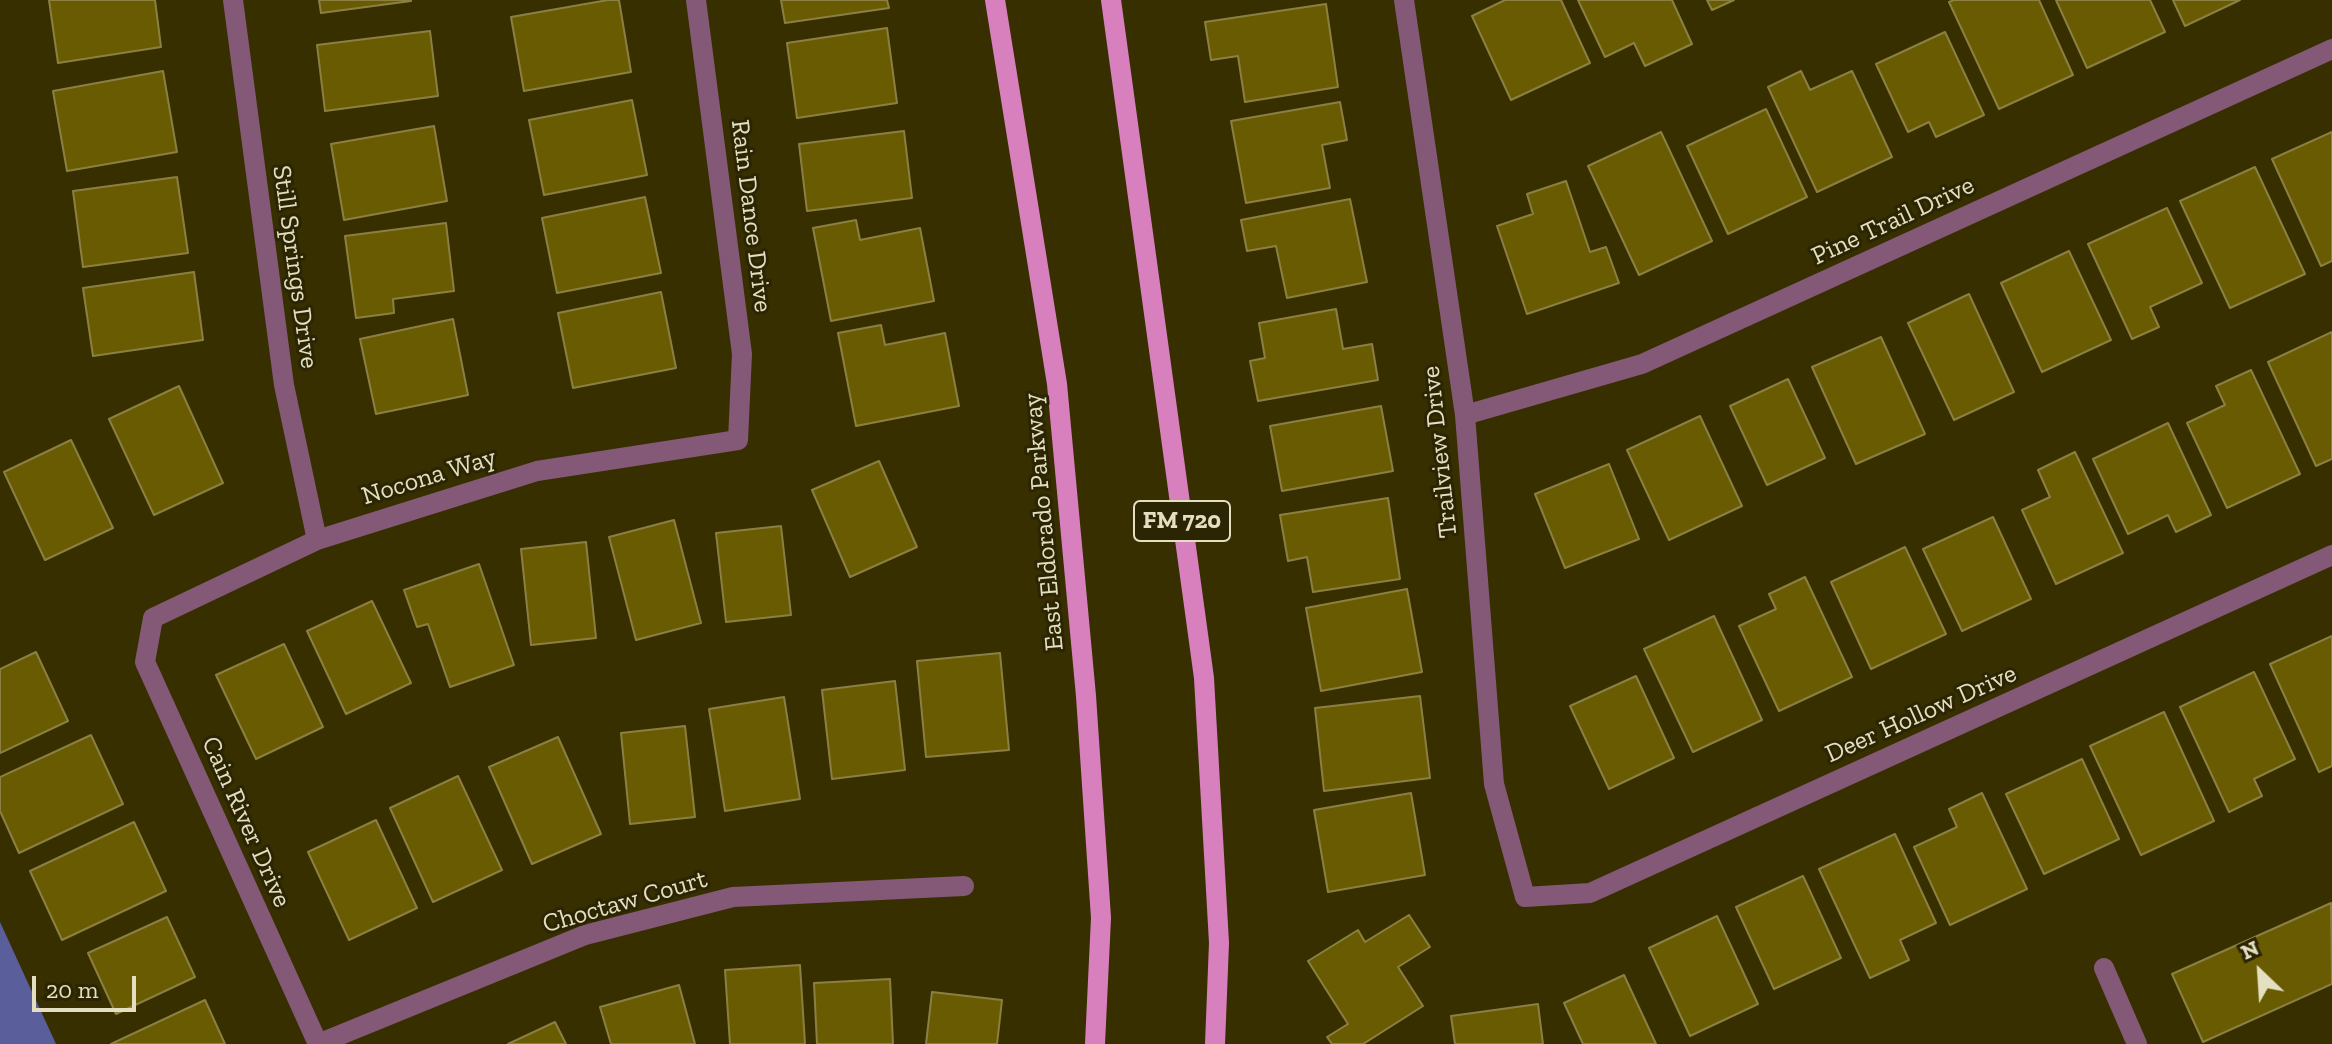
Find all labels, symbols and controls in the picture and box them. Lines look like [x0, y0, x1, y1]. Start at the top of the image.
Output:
street label: Rain Dance Drive [724, 118, 778, 314]
street label: Still Springs Drive [265, 164, 325, 370]
street label: Pine Trail Drive [1807, 170, 1979, 272]
street label: Trailview Drive [1415, 365, 1465, 539]
street label: East Eldorado Parkway [1017, 392, 1071, 652]
street label: Nocona Way [358, 442, 500, 512]
road number: FM 720 [1134, 501, 1230, 541]
street label: Deer Hollow Drive [1821, 658, 2021, 770]
street label: Cain River Drive [194, 732, 298, 912]
street label: Choctaw Court [539, 864, 711, 940]
north arrow [2220, 932, 2300, 1012]
text: N [2236, 934, 2263, 966]
scale bar [36, 960, 140, 1010]
text: 20 m [46, 975, 98, 1004]

